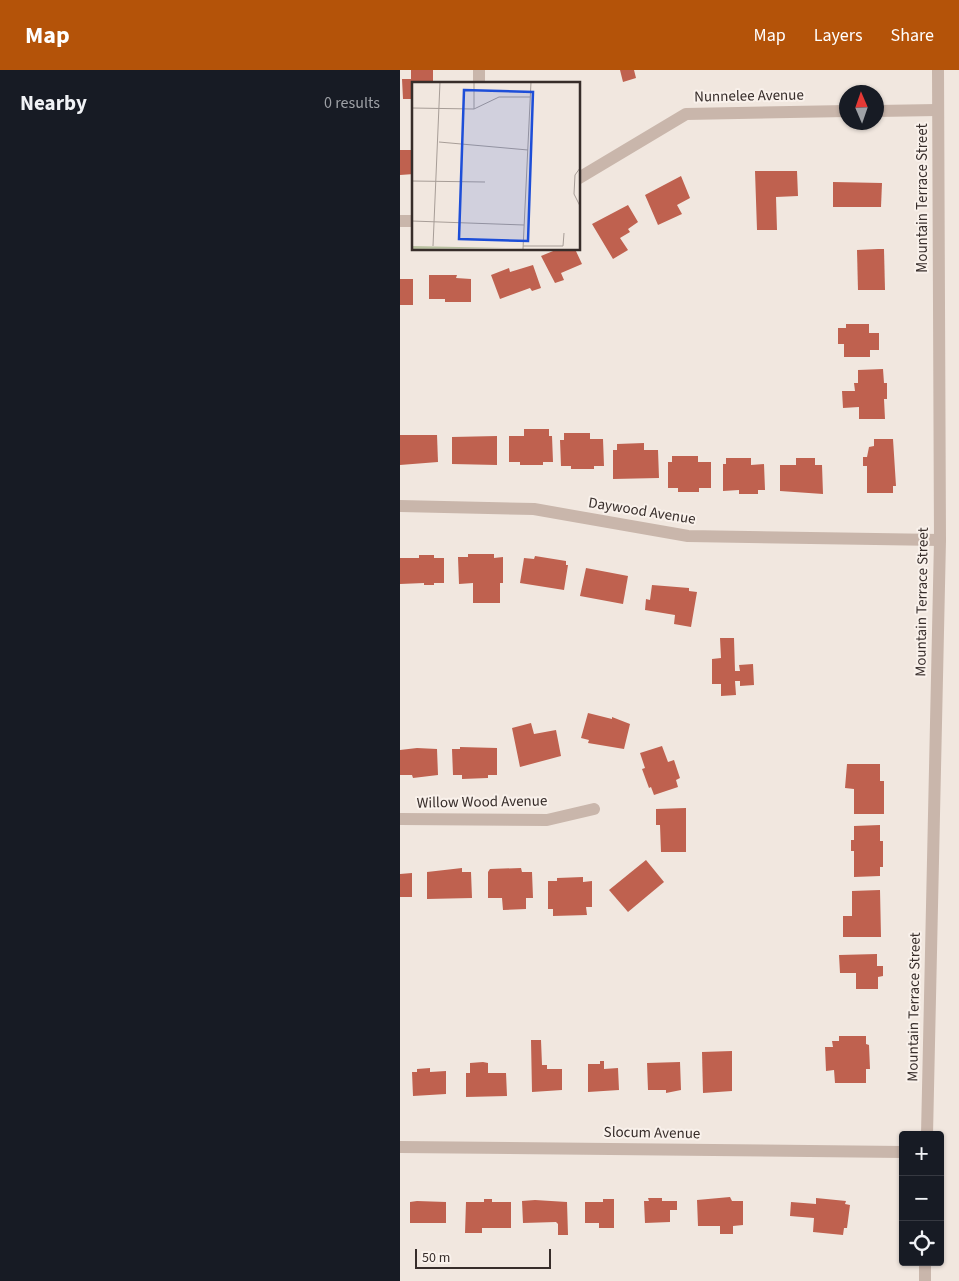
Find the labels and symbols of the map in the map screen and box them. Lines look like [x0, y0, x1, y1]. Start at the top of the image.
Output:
inset map [412, 82, 580, 250]
street label: Nunnelee Avenue [694, 85, 804, 107]
north arrow [839, 85, 884, 130]
street label: Mountain Terrace Street [912, 123, 933, 273]
street label: Daywood Avenue [587, 492, 697, 530]
street label: Mountain Terrace Street [910, 527, 934, 677]
street label: Willow Wood Avenue [417, 790, 547, 814]
street label: Mountain Terrace Street [902, 932, 926, 1082]
street label: Slocum Avenue [604, 1122, 700, 1144]
scale bar [415, 1246, 551, 1269]

